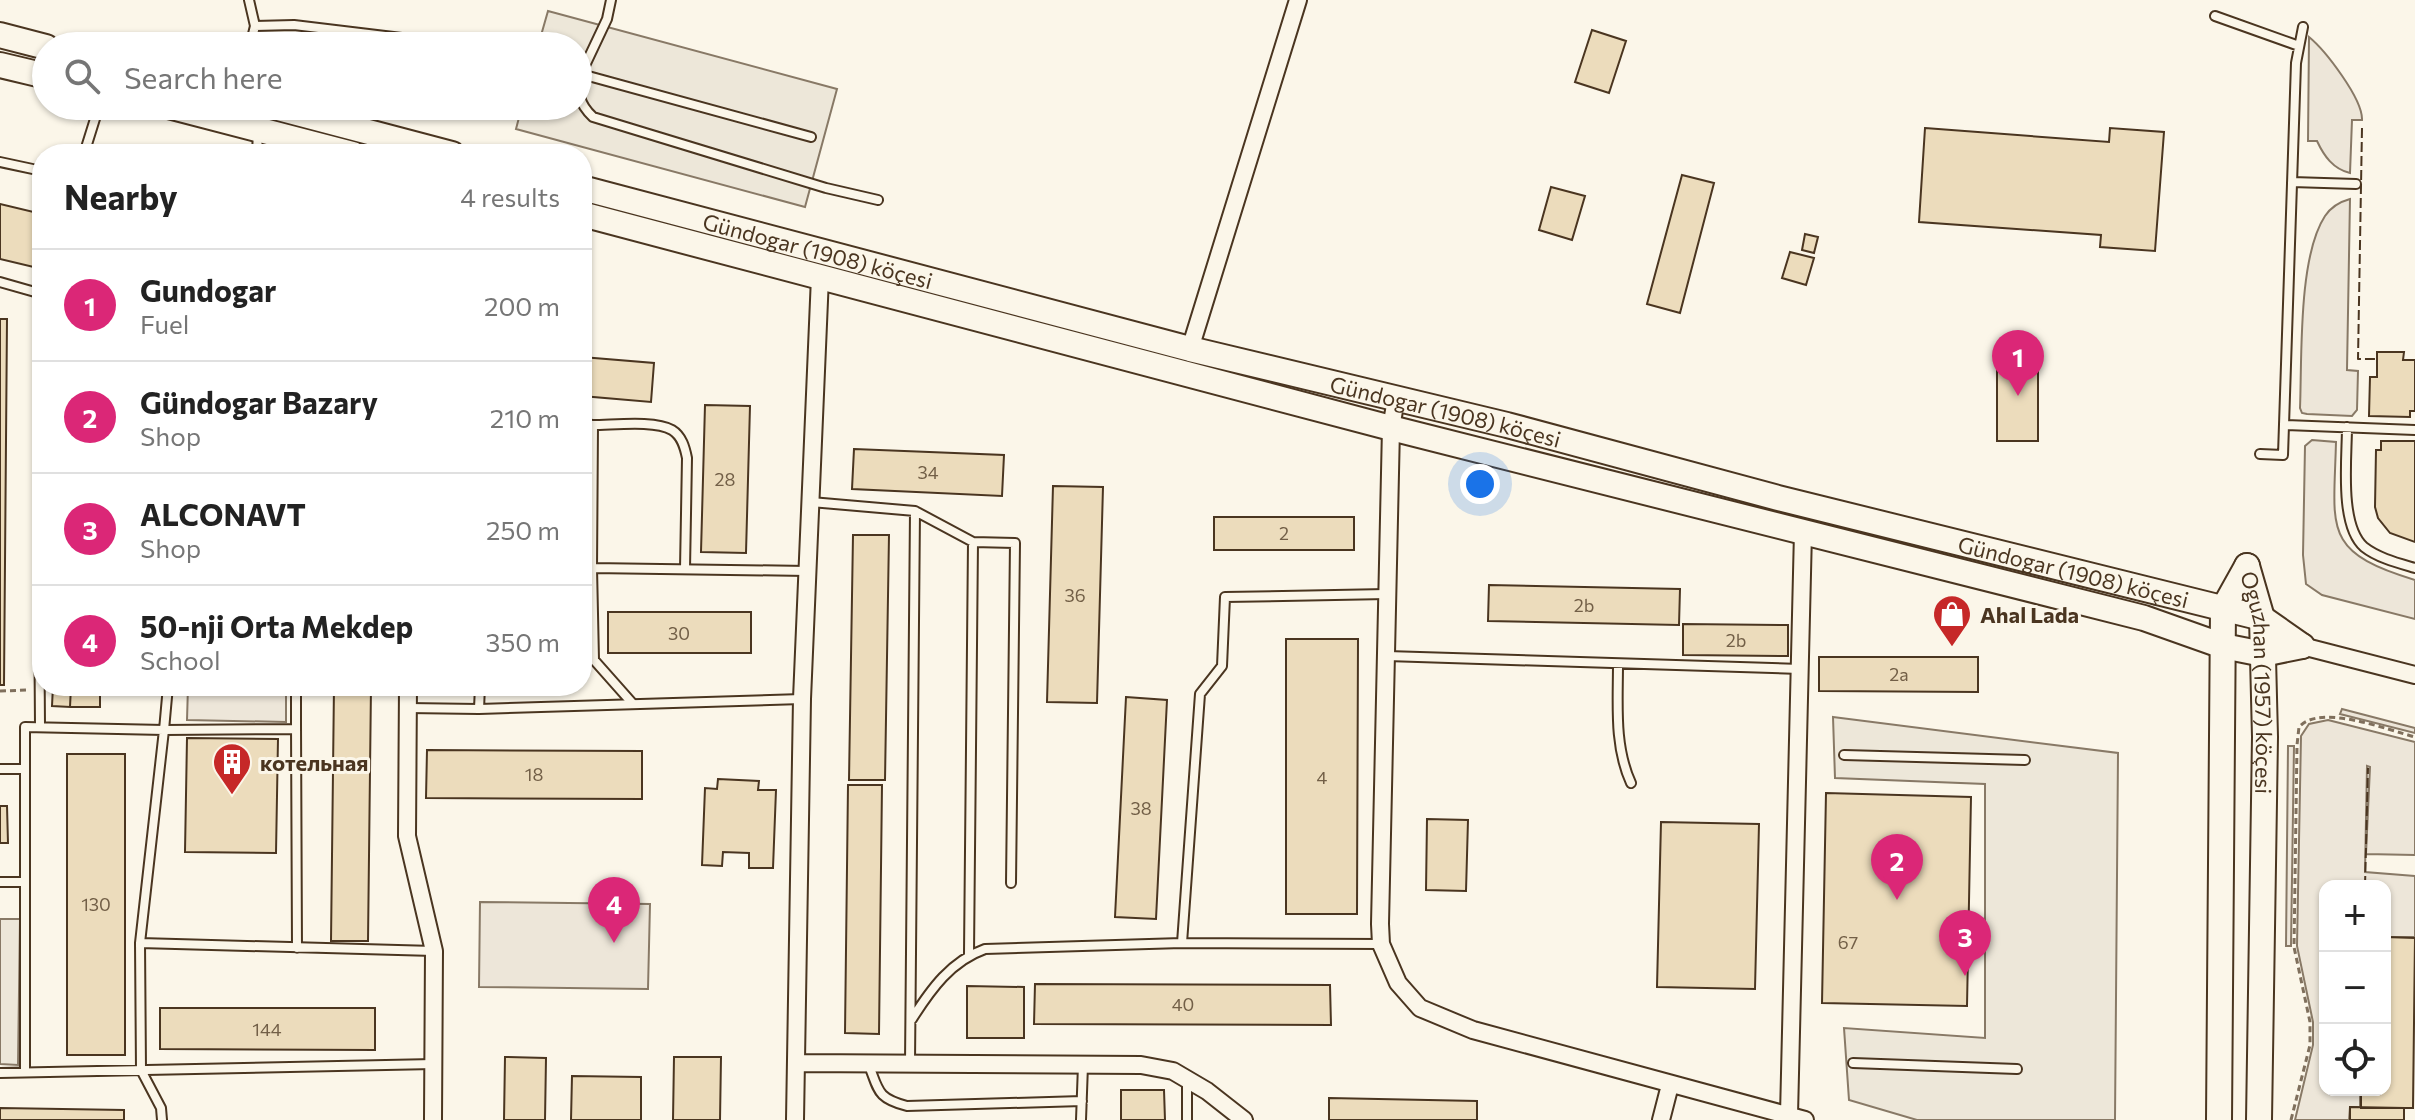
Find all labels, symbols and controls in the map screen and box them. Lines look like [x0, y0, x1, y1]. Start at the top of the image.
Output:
search box [32, 32, 592, 120]
icon: search [60, 54, 104, 98]
text: Search here [124, 58, 283, 95]
text: Nearby [64, 175, 178, 217]
text: 4 results [460, 181, 560, 212]
street label: Gündogar (1908) köçesi [700, 207, 936, 294]
text: Gundogar [140, 271, 276, 308]
text: 1 [84, 290, 96, 321]
text: 200 m [484, 290, 560, 321]
text: Fuel [140, 308, 189, 339]
pin: 1 [1992, 330, 2044, 396]
street label: Gündogar (1908) köçesi [1328, 370, 1564, 452]
text: Gündogar Bazary [140, 383, 378, 420]
text: 2 [83, 402, 97, 433]
text: 210 m [490, 402, 560, 433]
text: Shop [140, 420, 201, 451]
house number: 34 [917, 461, 939, 483]
your location [1460, 464, 1500, 504]
house number: 28 [715, 468, 736, 490]
text: ALCONAVT [140, 495, 306, 532]
text: 3 [82, 514, 98, 545]
text: 250 m [486, 514, 560, 545]
house number: 2 [1279, 522, 1289, 544]
street label: Gündogar (1908) köçesi [1955, 530, 2192, 613]
text: Shop [140, 532, 201, 563]
street label: Oguzhan (1957) köçesi [2236, 568, 2279, 794]
house number: 36 [1064, 584, 1086, 606]
shop icon: Ahal Lada [1931, 593, 1973, 648]
house number: 2b [1574, 594, 1594, 616]
place label: Ahal Lada [1980, 601, 2079, 628]
text: 50-nji Orta Mekdep [140, 607, 413, 644]
house number: 30 [668, 622, 690, 644]
text: 4 [82, 626, 98, 657]
text: 350 m [486, 626, 560, 657]
house number: 2b [1726, 629, 1746, 651]
text: School [140, 644, 221, 675]
house number: 2a [1889, 663, 1909, 685]
building icon: котельная [211, 741, 253, 796]
place label: котельная [260, 749, 368, 776]
house number: 18 [525, 763, 543, 785]
house number: 4 [1317, 766, 1328, 788]
house number: 38 [1130, 797, 1152, 819]
pin: 2 [1871, 834, 1923, 900]
pin: 4 [588, 877, 640, 943]
map controls [2319, 880, 2391, 1096]
button: + [2319, 880, 2391, 952]
house number: 130 [81, 893, 111, 915]
pin: 3 [1939, 910, 1991, 976]
house number: 67 [1838, 931, 1858, 953]
button: − [2319, 952, 2391, 1024]
house number: 40 [1172, 993, 1194, 1015]
house number: 144 [252, 1018, 282, 1040]
button: locate [2319, 1024, 2391, 1096]

